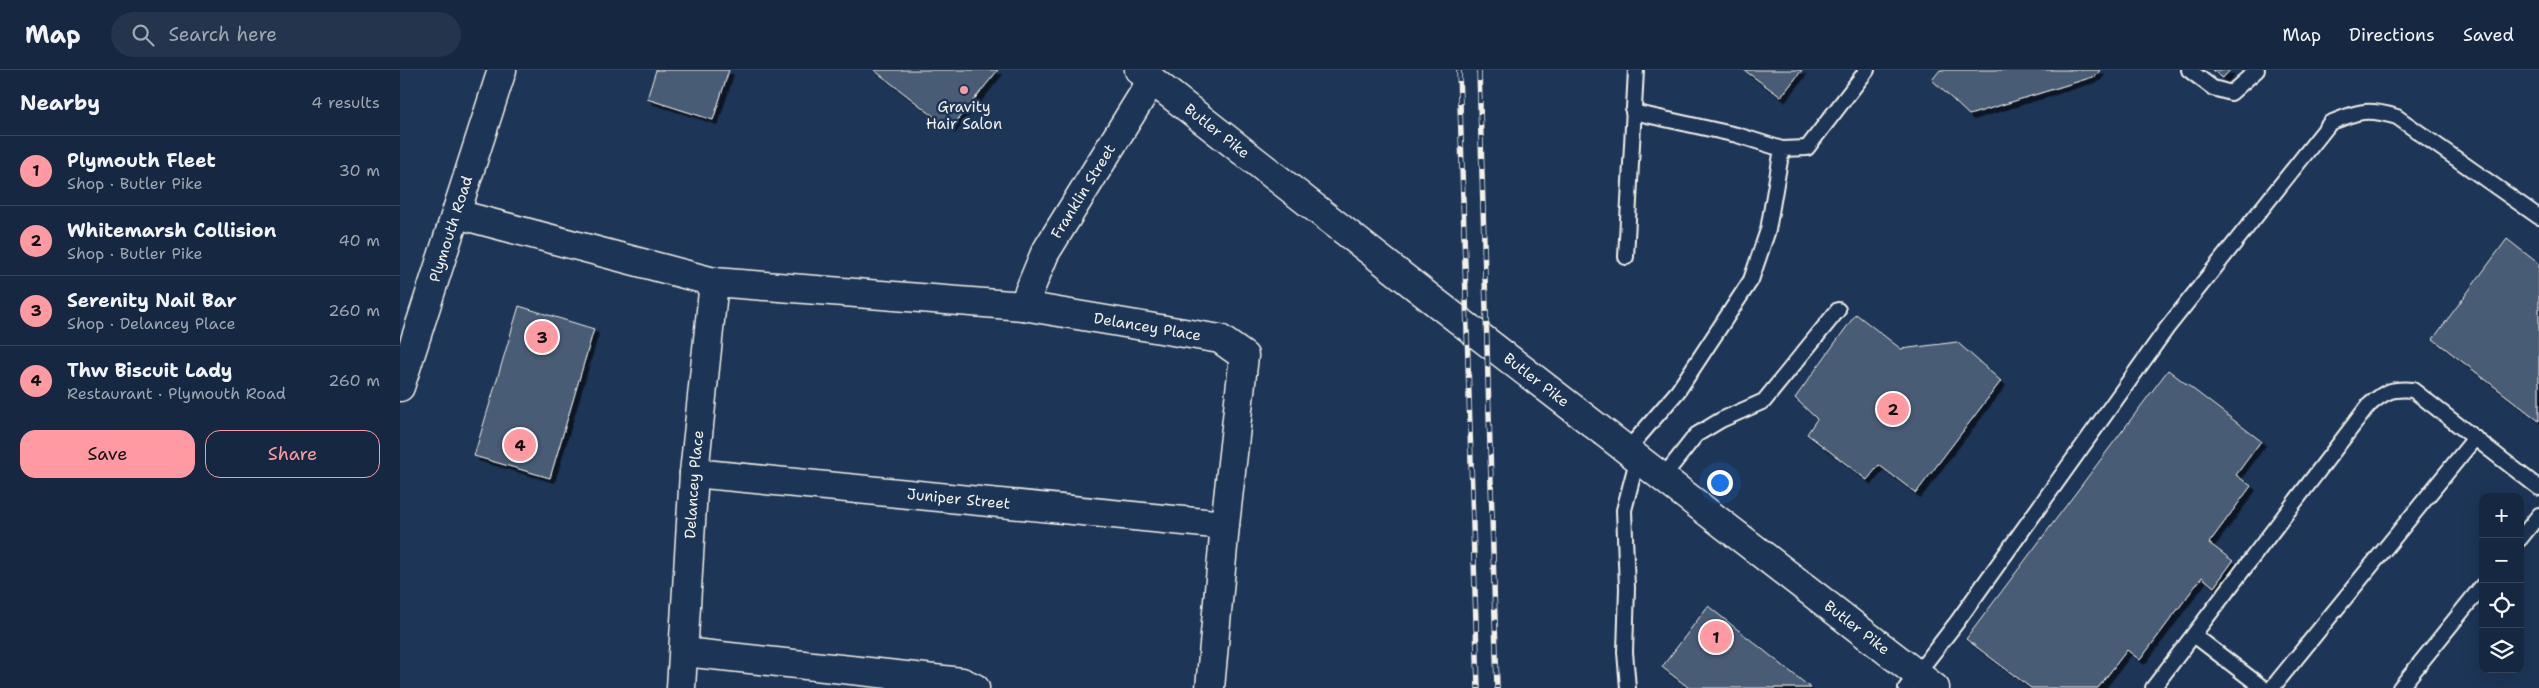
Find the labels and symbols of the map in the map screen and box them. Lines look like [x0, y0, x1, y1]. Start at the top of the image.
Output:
marker: Gravity Hair Salon [958, 84, 970, 96]
place label: Gravity Hair Salon [926, 97, 1002, 134]
street label: Butler Pike [1180, 99, 1254, 163]
street label: Franklin Street [1046, 140, 1120, 242]
street label: Plymouth Road [424, 173, 477, 285]
street label: Delancey Place [1092, 308, 1203, 346]
pin: 3 [526, 318, 558, 356]
street label: Butler Pike [1499, 348, 1573, 412]
pin: 2 [1877, 390, 1909, 428]
pin: 4 [504, 426, 536, 464]
street label: Delancey Place [680, 429, 708, 539]
your location [1707, 470, 1733, 496]
street label: Juniper Street [906, 484, 1011, 514]
street label: Butler Pike [1820, 596, 1894, 659]
pin: 1 [1700, 618, 1732, 656]

